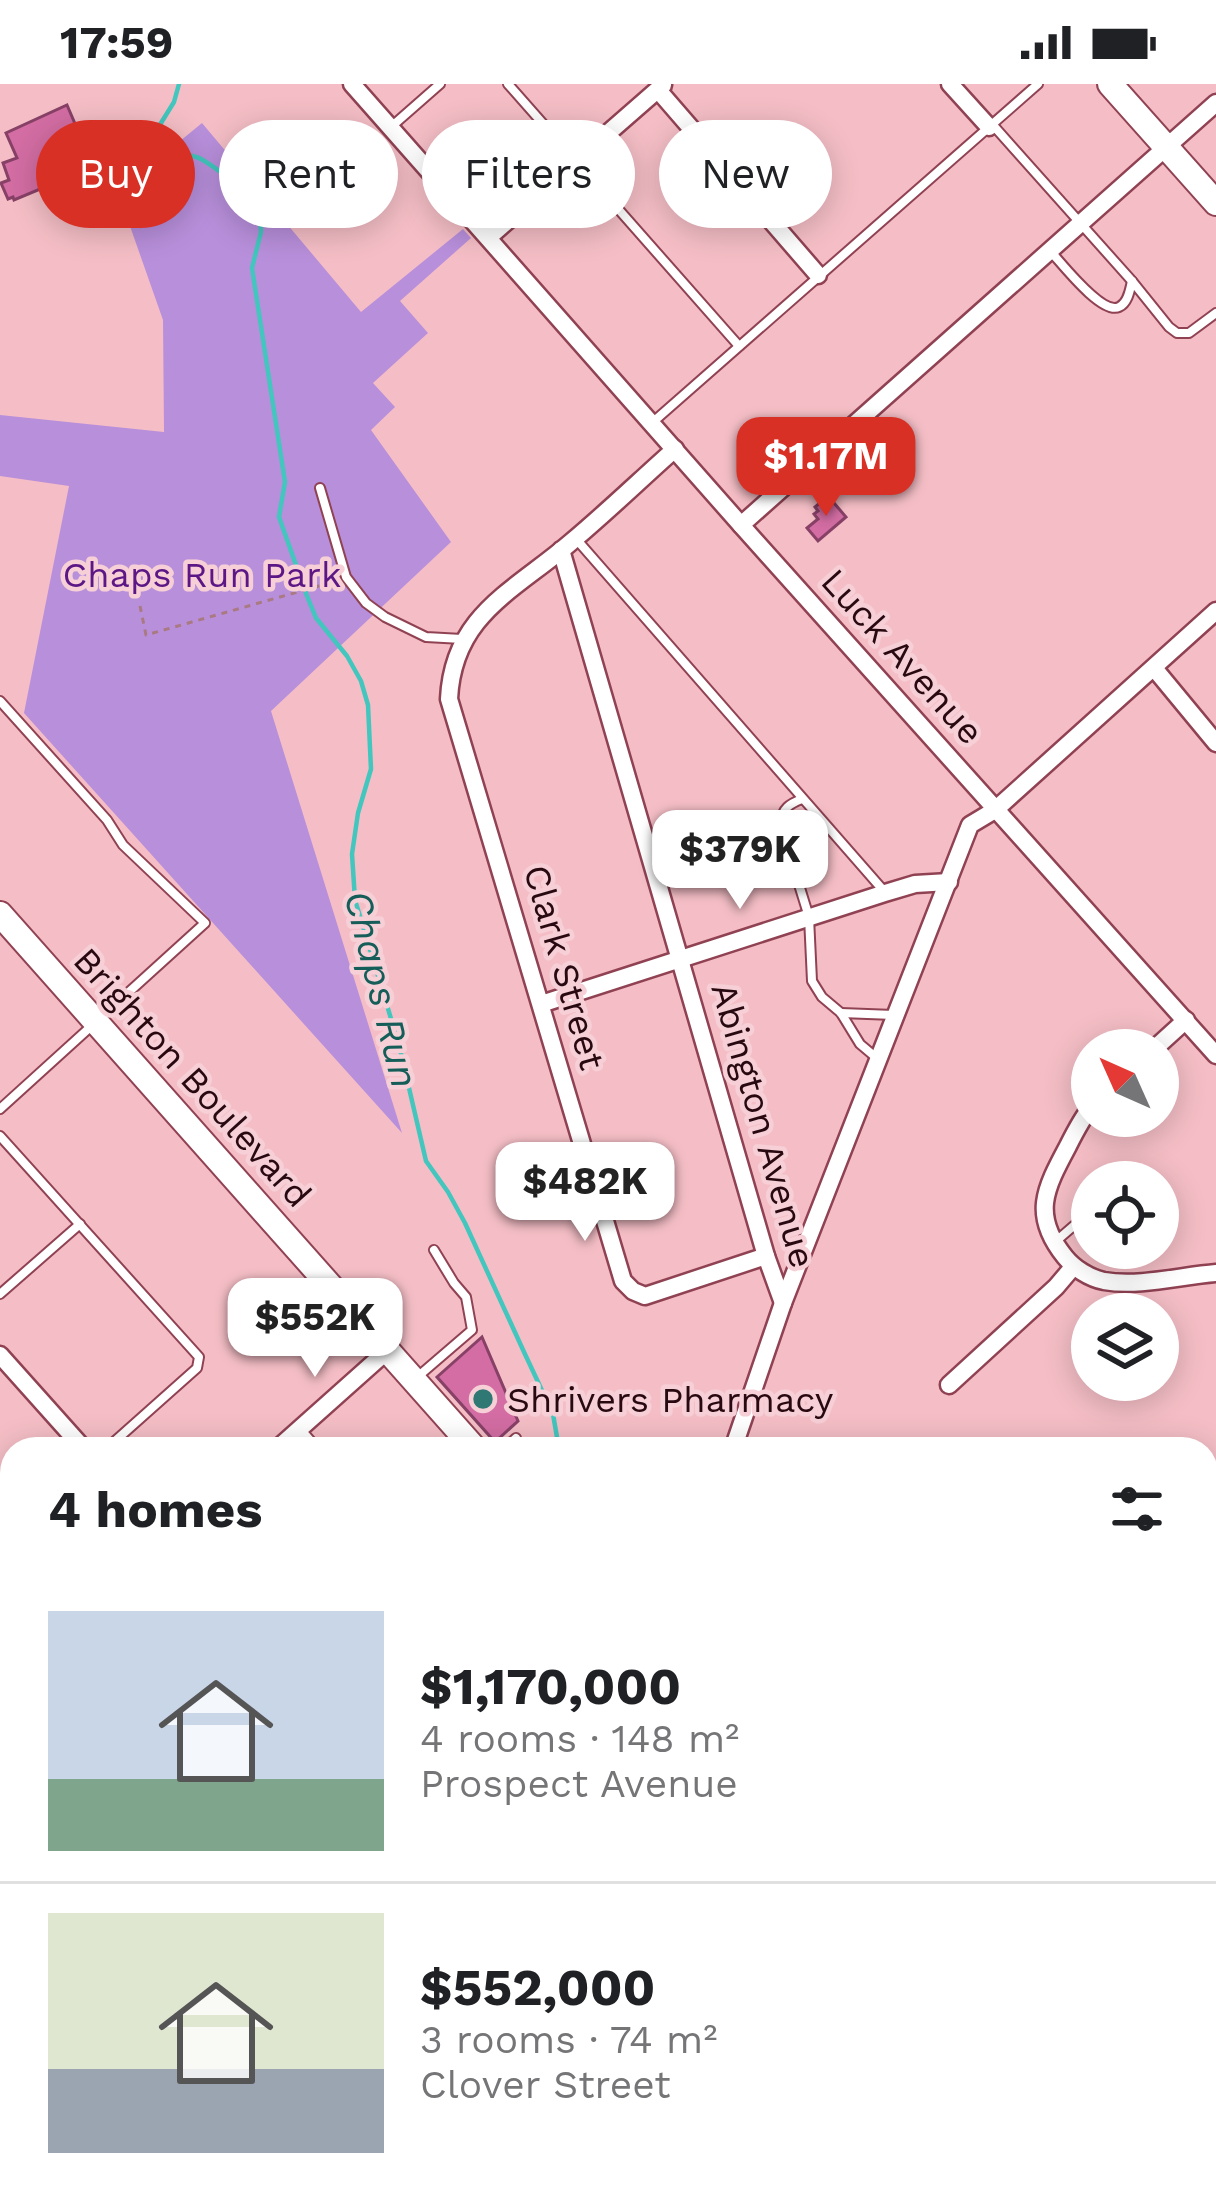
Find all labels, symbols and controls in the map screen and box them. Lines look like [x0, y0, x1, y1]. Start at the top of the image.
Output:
text: 17:59 [60, 16, 174, 69]
chip: Buy [36, 120, 195, 228]
chip: Rent [219, 120, 398, 228]
chip: Filters [422, 120, 635, 228]
chip: New [659, 120, 832, 228]
pin: $1.17M [728, 417, 924, 519]
text: $1.17M [763, 433, 889, 478]
park label: Chaps Run Park [63, 554, 341, 596]
street label: Luck Avenue [813, 560, 992, 753]
pin: $379K [656, 810, 824, 912]
text: $379K [679, 826, 801, 871]
street label: Clark Street [515, 860, 613, 1074]
water label: Chaps Run [335, 886, 428, 1092]
street label: Brighton Boulevard [65, 939, 320, 1216]
street label: Abington Avenue [702, 978, 824, 1273]
north arrow [1071, 1029, 1179, 1137]
map controls [1071, 1029, 1179, 1401]
pin: $482K [501, 1142, 669, 1244]
text: $482K [523, 1158, 647, 1203]
button: locate [1071, 1161, 1179, 1269]
pin: $552K [231, 1278, 399, 1380]
button: layers [1071, 1293, 1179, 1401]
text: $552K [255, 1294, 375, 1339]
place label: Shrivers Pharmacy [507, 1379, 834, 1421]
marker: Shrivers Pharmacy [470, 1386, 496, 1412]
icon: filters [1104, 1476, 1170, 1542]
text: 4 homes [48, 1480, 262, 1539]
text: $1,170,000 [420, 1657, 681, 1716]
icon: home [144, 1659, 288, 1803]
text: 4 rooms · 148 m² [420, 1716, 739, 1761]
text: Prospect Avenue [420, 1761, 738, 1806]
text: $552,000 [420, 1958, 655, 2017]
icon: home [144, 1961, 288, 2105]
text: 3 rooms · 74 m² [420, 2017, 718, 2062]
text: Clover Street [420, 2062, 671, 2107]

